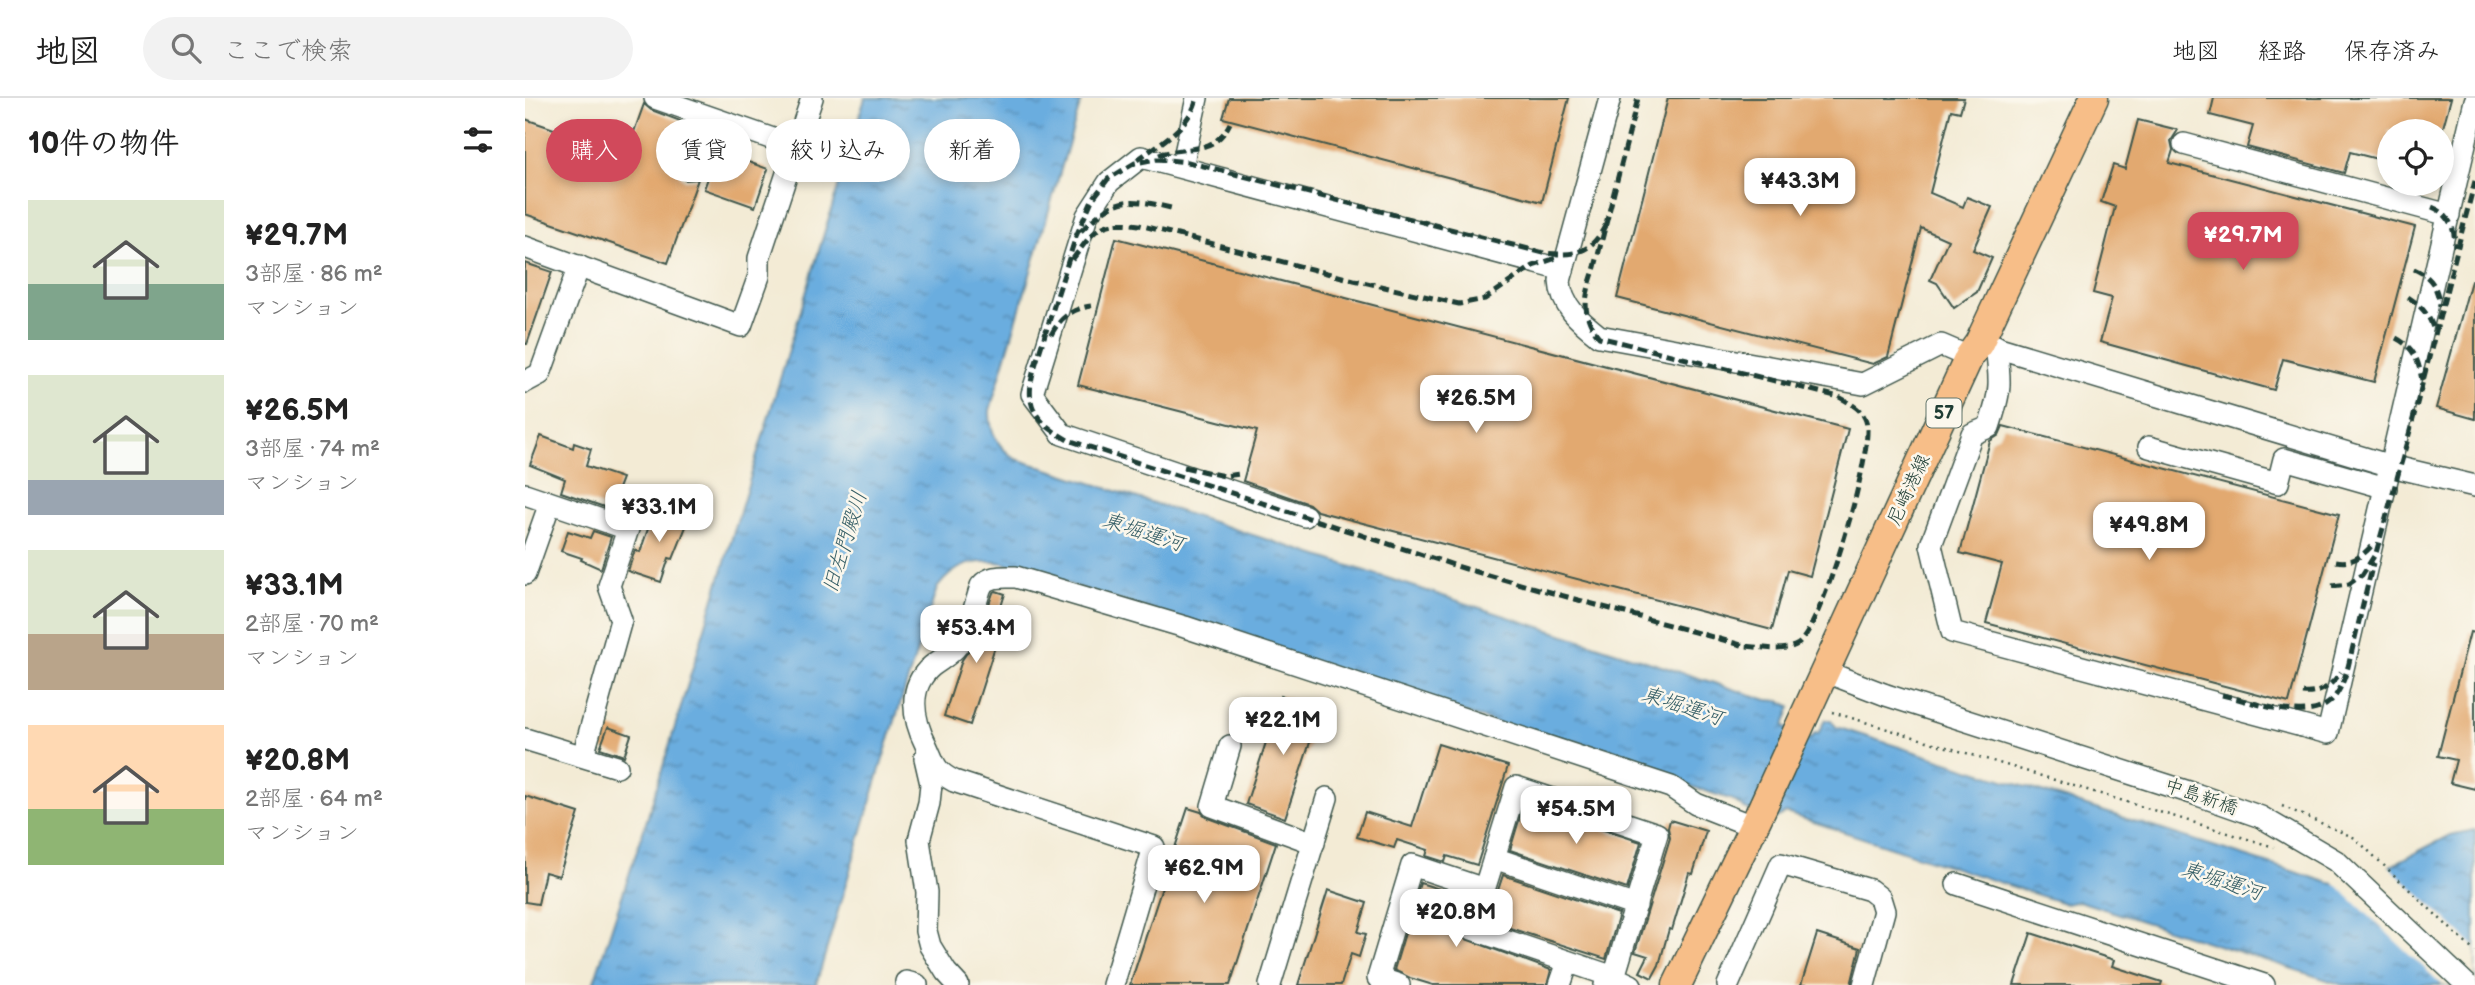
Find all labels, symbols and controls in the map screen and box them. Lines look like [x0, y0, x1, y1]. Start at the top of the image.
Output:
search box [143, 17, 633, 80]
icon: search [167, 29, 205, 67]
text: 地図 [35, 32, 101, 72]
text: ここで検索 [223, 36, 353, 67]
text: 地図 [2172, 37, 2220, 66]
text: 経路 [2258, 37, 2306, 66]
text: 保存済み [2344, 37, 2440, 66]
chip: 購入 [546, 119, 642, 182]
chip: 賃貸 [656, 119, 752, 182]
chip: 絞り込み [766, 119, 910, 182]
chip: 新着 [924, 119, 1020, 182]
map controls [2377, 119, 2454, 196]
button: locate [2377, 119, 2454, 196]
icon: filters [459, 121, 497, 159]
text: 10件の物件 [28, 126, 179, 162]
pin: ¥43.3M [1743, 158, 1857, 218]
text: ¥43.3M [1760, 167, 1840, 195]
pin: ¥29.7M [2186, 212, 2300, 272]
text: ¥29.7M [245, 218, 348, 254]
text: ¥29.7M [2204, 221, 2282, 249]
icon: home [84, 228, 168, 312]
text: 3部屋 · 86 m² [245, 260, 383, 288]
text: マンション [245, 294, 359, 322]
pin: ¥26.5M [1419, 376, 1533, 435]
text: ¥26.5M [1436, 384, 1516, 412]
text: ¥26.5M [245, 393, 349, 429]
road number: 57 [1927, 398, 1961, 428]
icon: home [84, 403, 168, 487]
text: 3部屋 · 74 m² [245, 435, 380, 463]
street label: 尼崎港線 [1883, 451, 1935, 529]
text: マンション [245, 469, 359, 497]
pin: ¥33.1M [602, 484, 716, 544]
water label: 旧左門殿川 [818, 488, 872, 596]
text: ¥33.1M [621, 493, 697, 521]
pin: ¥49.8M [2092, 503, 2206, 562]
water label: 東堀運河 [1099, 507, 1190, 558]
text: ¥49.8M [2109, 511, 2189, 539]
text: ¥33.1M [245, 568, 344, 604]
icon: home [84, 578, 168, 662]
pin: ¥53.4M [919, 606, 1033, 665]
text: 2部屋 · 70 m² [245, 610, 379, 638]
text: ¥53.4M [936, 614, 1016, 642]
text: マンション [245, 644, 359, 672]
water label: 東堀運河 [1638, 681, 1729, 732]
pin: ¥22.1M [1226, 698, 1340, 757]
text: ¥22.1M [1245, 706, 1321, 734]
text: ¥20.8M [245, 743, 350, 779]
icon: home [84, 753, 168, 837]
street label: 中島新橋 [2161, 774, 2241, 820]
text: 2部屋 · 64 m² [245, 785, 383, 813]
pin: ¥54.5M [1519, 786, 1633, 846]
text: ¥54.5M [1536, 795, 1616, 823]
text: マンション [245, 819, 359, 847]
pin: ¥62.9M [1147, 846, 1261, 905]
text: ¥62.9M [1164, 854, 1244, 882]
water label: 東堀運河 [2178, 856, 2269, 907]
pin: ¥20.8M [1399, 890, 1513, 949]
text: ¥20.8M [1416, 898, 1496, 926]

